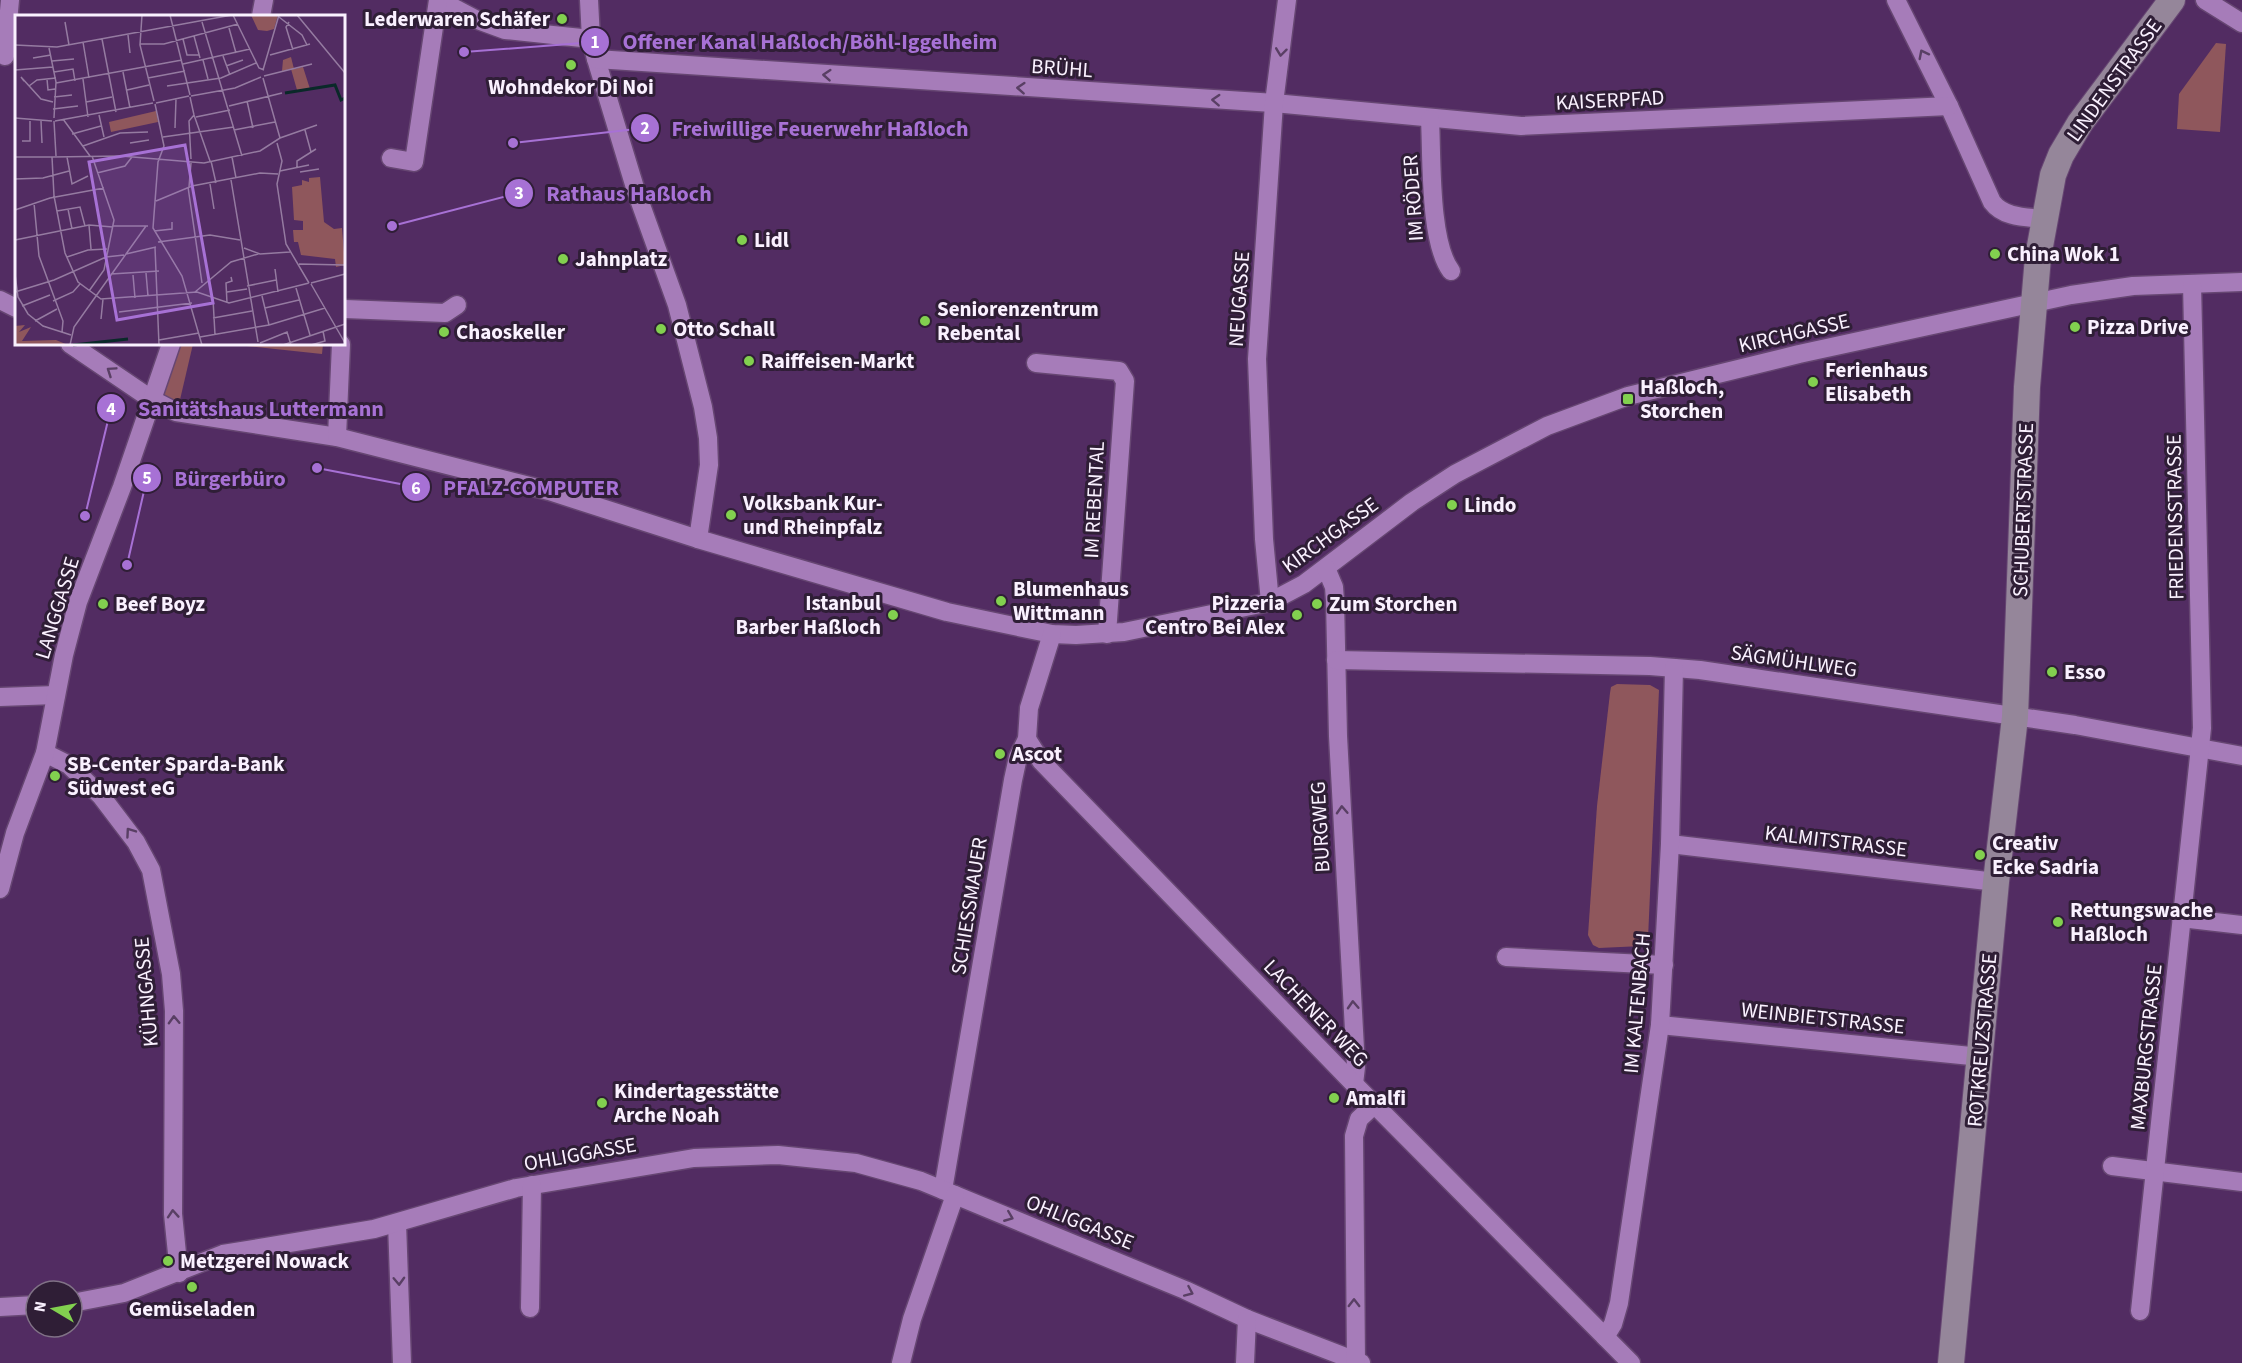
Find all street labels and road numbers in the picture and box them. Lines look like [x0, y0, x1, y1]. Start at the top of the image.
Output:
street label: LINDENSTRASSE [2059, 12, 2169, 148]
street label: BRÜHL [1030, 51, 1094, 85]
street label: KAISERPFAD [1555, 82, 1665, 118]
street label: IM RÖDER [1395, 154, 1431, 242]
street label: NEUGASSE [1221, 250, 1257, 348]
street label: KIRCHGASSE [1736, 306, 1852, 360]
street label: SCHUBERTSTRASSE [2005, 422, 2041, 598]
street label: FRIEDENSSTRASSE [2159, 434, 2191, 600]
street label: IM REBENTAL [1076, 441, 1112, 559]
street label: KIRCHGASSE [1276, 490, 1384, 580]
street label: LANGGASSE [27, 553, 87, 663]
street label: SÄGMÜHLWEG [1729, 637, 1859, 685]
street label: BURGWEG [1303, 781, 1337, 873]
street label: KALMITSTRASSE [1763, 817, 1909, 865]
street label: SCHIESSMAUER [943, 835, 995, 977]
street label: IM KALTENBACH [1616, 931, 1658, 1075]
street label: KÜHNGASSE [126, 936, 166, 1048]
street label: LACHENER WEG [1257, 952, 1375, 1074]
street label: ROTKREUZSTRASSE [1959, 952, 2005, 1128]
street label: MAXBURGSTRASSE [2122, 962, 2170, 1132]
street label: WEINBIETSTRASSE [1740, 994, 1906, 1042]
street label: OHLIGGASSE [521, 1129, 639, 1179]
street label: OHLIGGASSE [1022, 1187, 1138, 1257]

